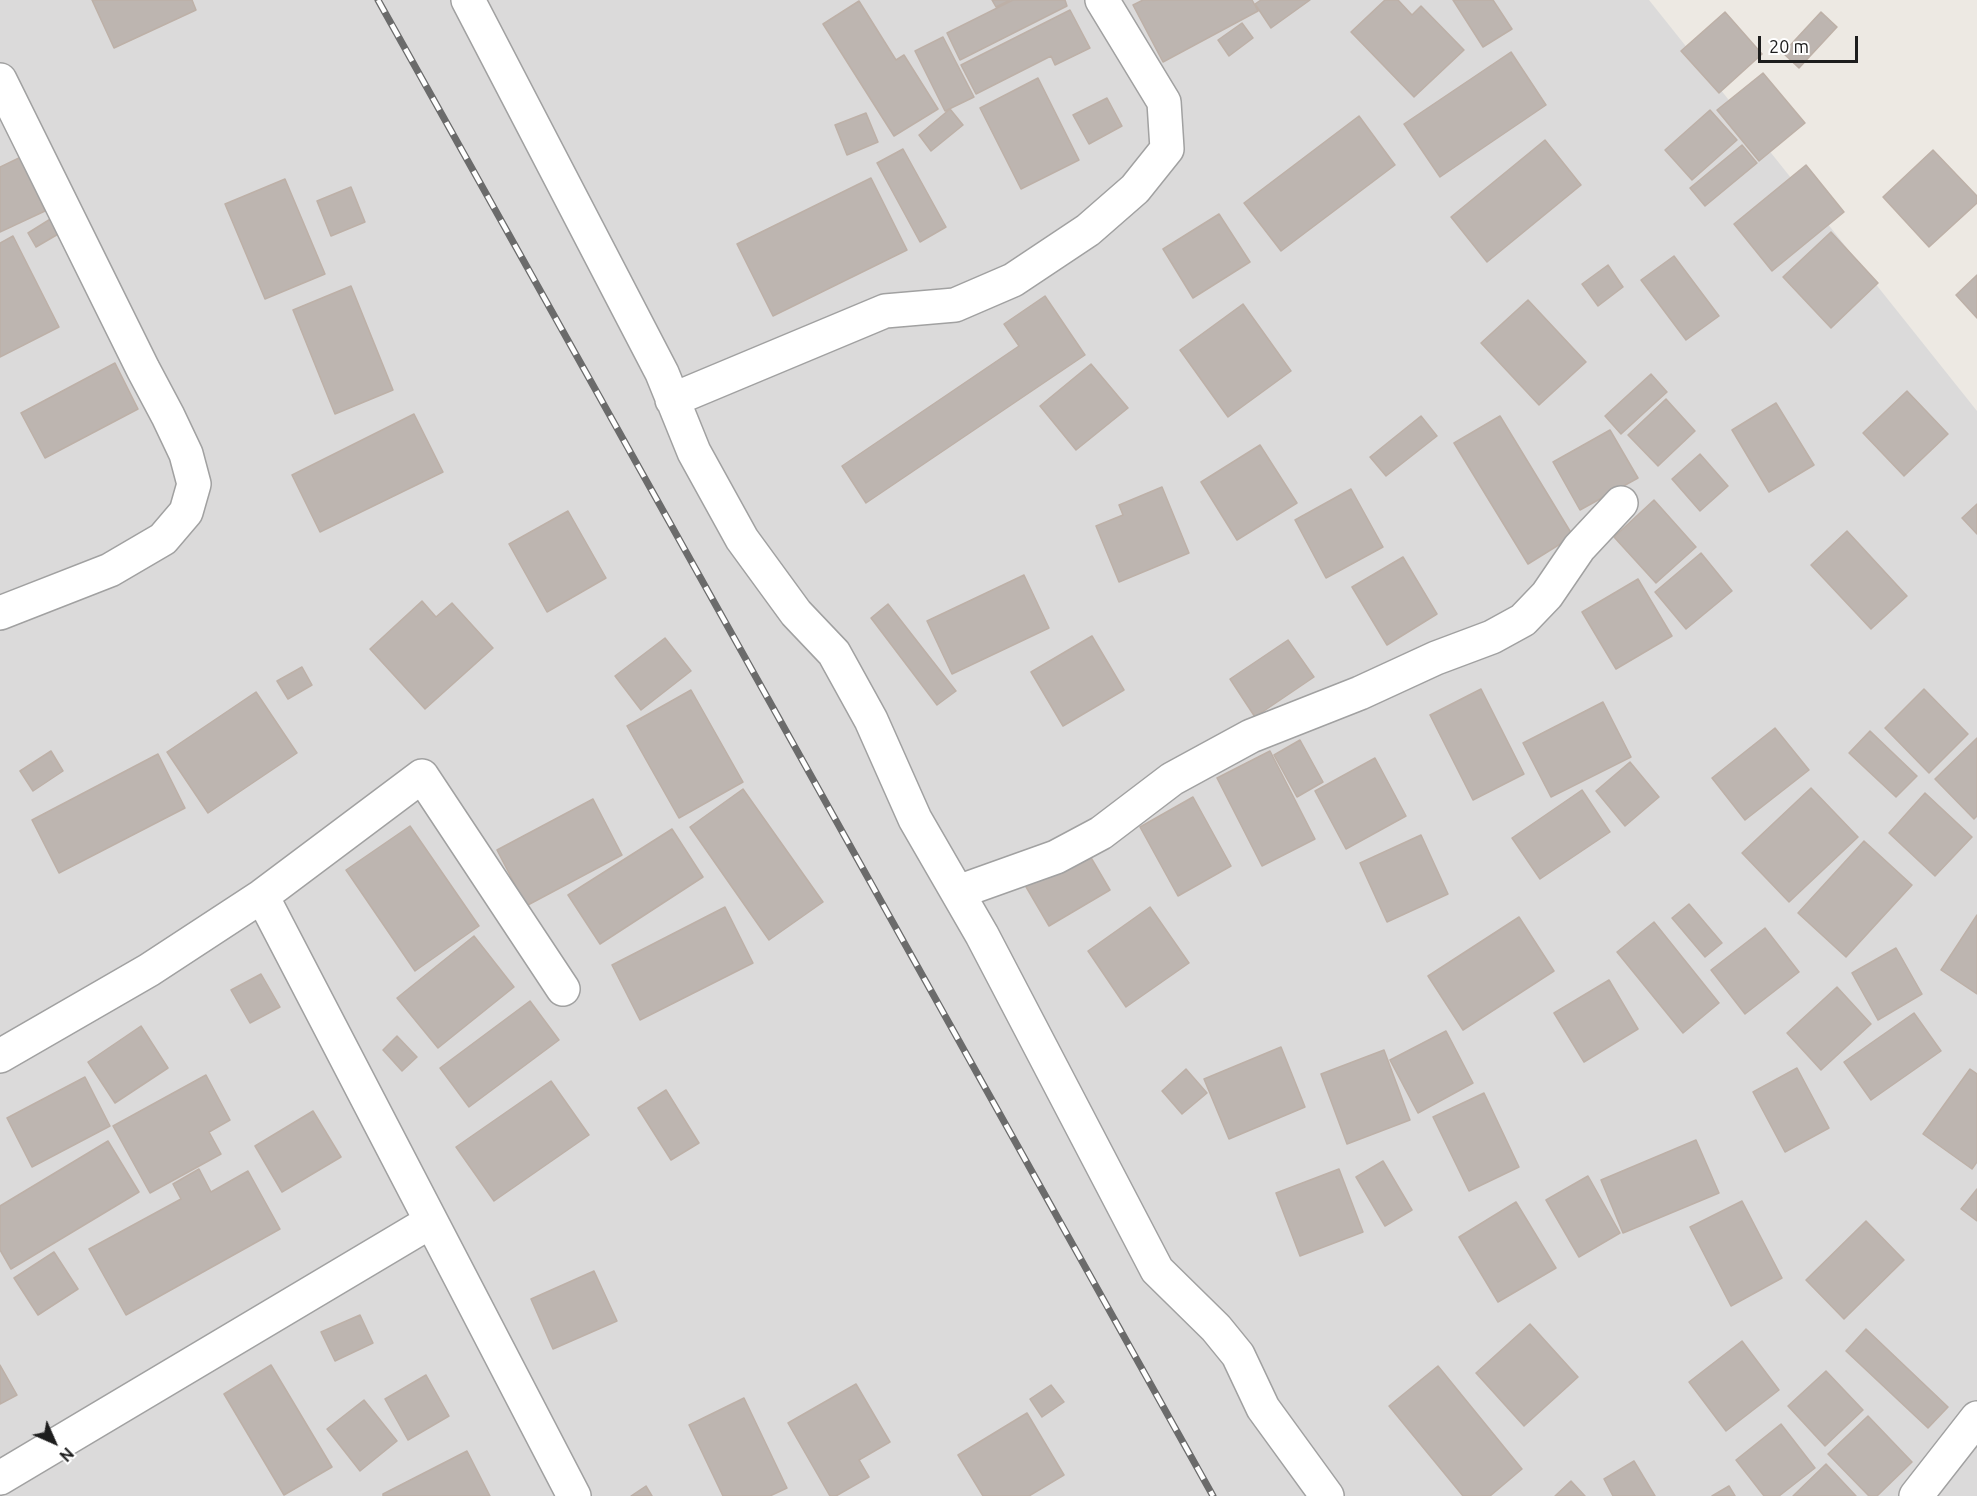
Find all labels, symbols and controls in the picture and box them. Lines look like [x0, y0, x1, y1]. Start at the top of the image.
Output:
scale bar [1761, 24, 1862, 62]
text: 20 m [1769, 36, 1809, 56]
north arrow [24, 1412, 84, 1472]
text: N [56, 1444, 77, 1465]

